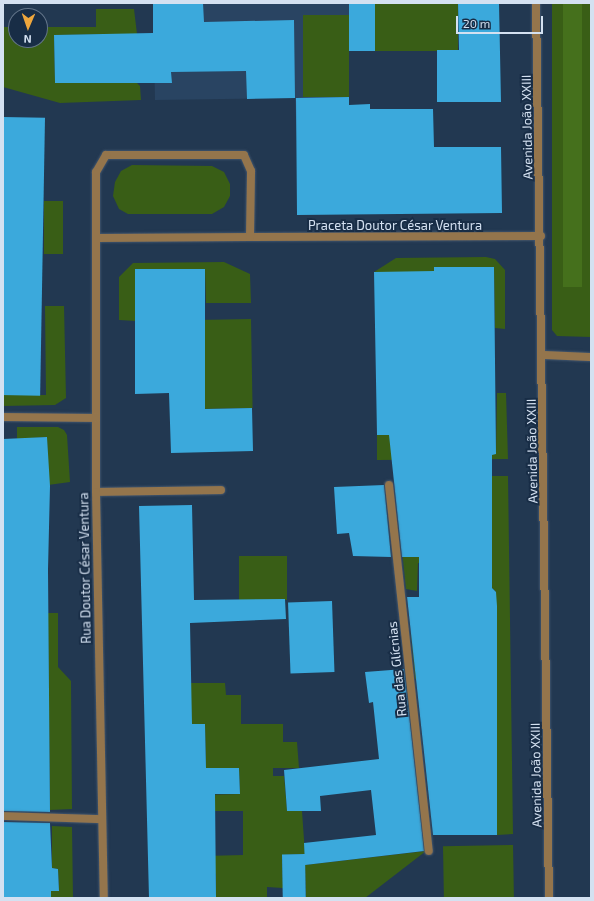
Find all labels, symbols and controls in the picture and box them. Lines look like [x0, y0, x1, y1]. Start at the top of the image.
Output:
north arrow [8, 8, 48, 48]
scale bar [458, 8, 545, 34]
text: 20 m [463, 16, 490, 30]
text: N [23, 33, 32, 46]
street label: Avenida João XXIII [518, 74, 536, 180]
street label: Praceta Doutor César Ventura [307, 217, 483, 233]
street label: Avenida João XXIII [523, 398, 541, 504]
street label: Rua Doutor César Ventura [76, 492, 94, 644]
street label: Rua das Glícnias [384, 621, 410, 717]
street label: Avenida João XXIII [527, 722, 545, 828]

